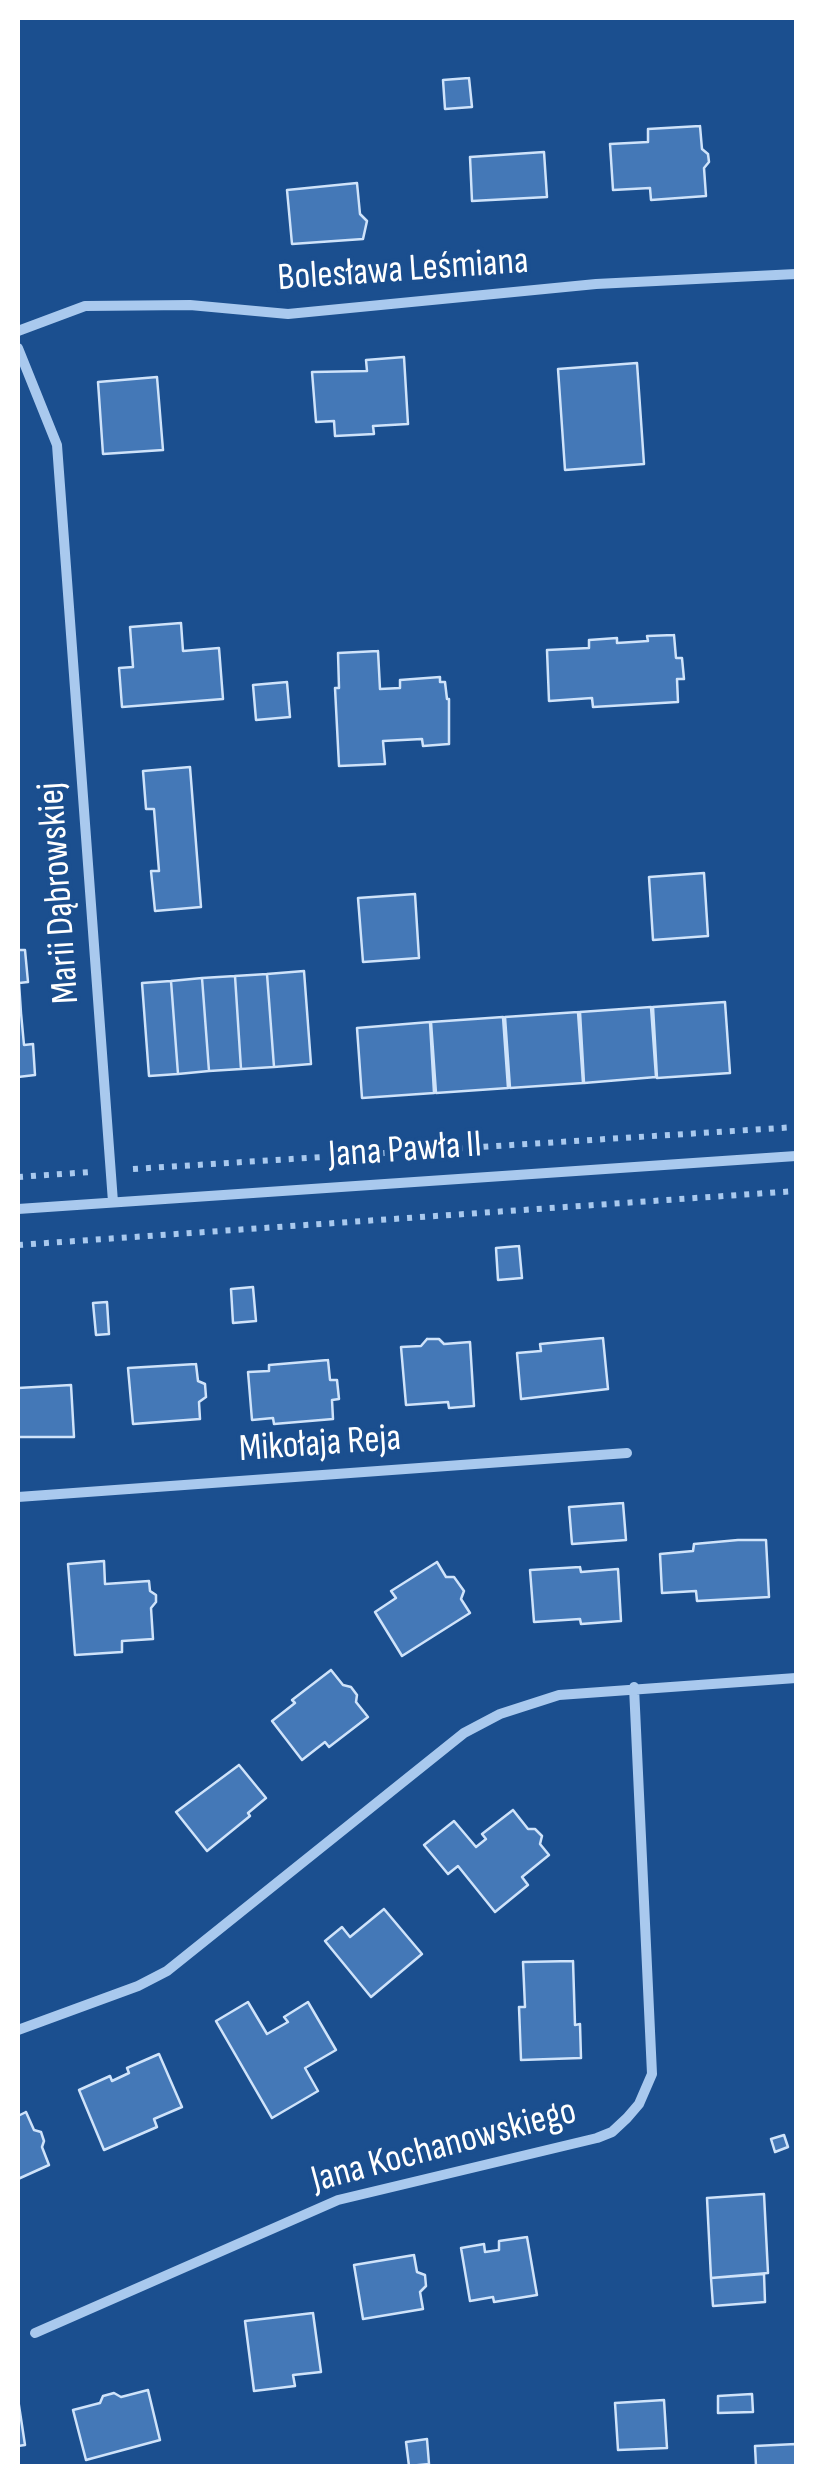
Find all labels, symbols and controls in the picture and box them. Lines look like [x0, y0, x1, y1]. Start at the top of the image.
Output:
street label: Bolesława Leśmiana [276, 239, 530, 303]
street label: Marii Dąbrowskiej [30, 781, 90, 1005]
street label: Jana Pawła II [327, 1123, 483, 1179]
street label: Mikołaja Reja [237, 1417, 403, 1473]
street label: Jana Kochanowskiego [307, 2090, 581, 2204]

